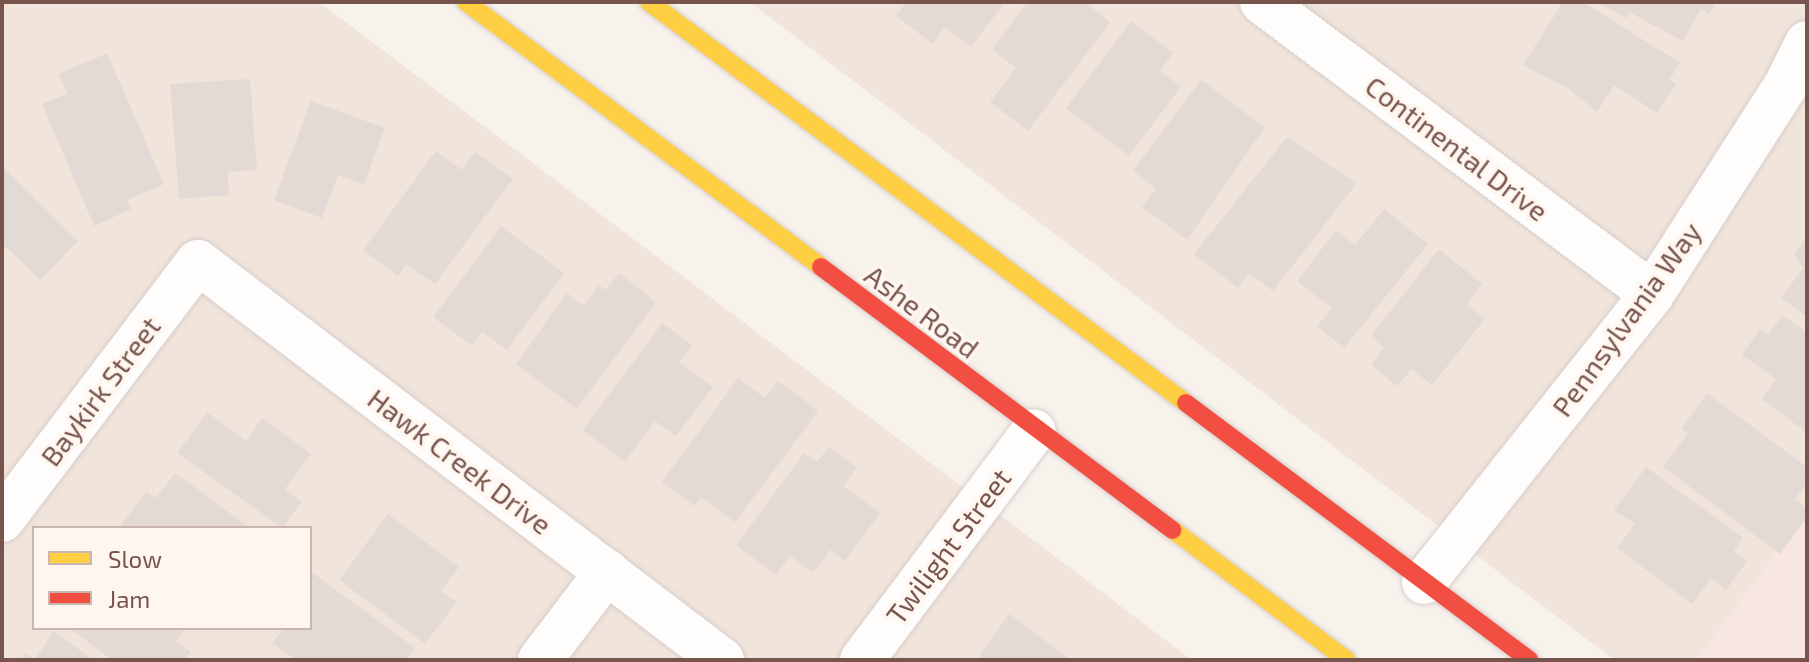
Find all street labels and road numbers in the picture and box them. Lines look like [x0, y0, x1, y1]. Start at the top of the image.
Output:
street label: Continental Drive [1359, 68, 1555, 228]
street label: Pennsylvania Way [1544, 215, 1708, 423]
street label: Ashe Road [859, 257, 985, 365]
street label: Baykirk Street [33, 310, 167, 472]
street label: Hawk Creek Drive [361, 381, 559, 541]
street label: Twilight Street [879, 462, 1017, 630]

